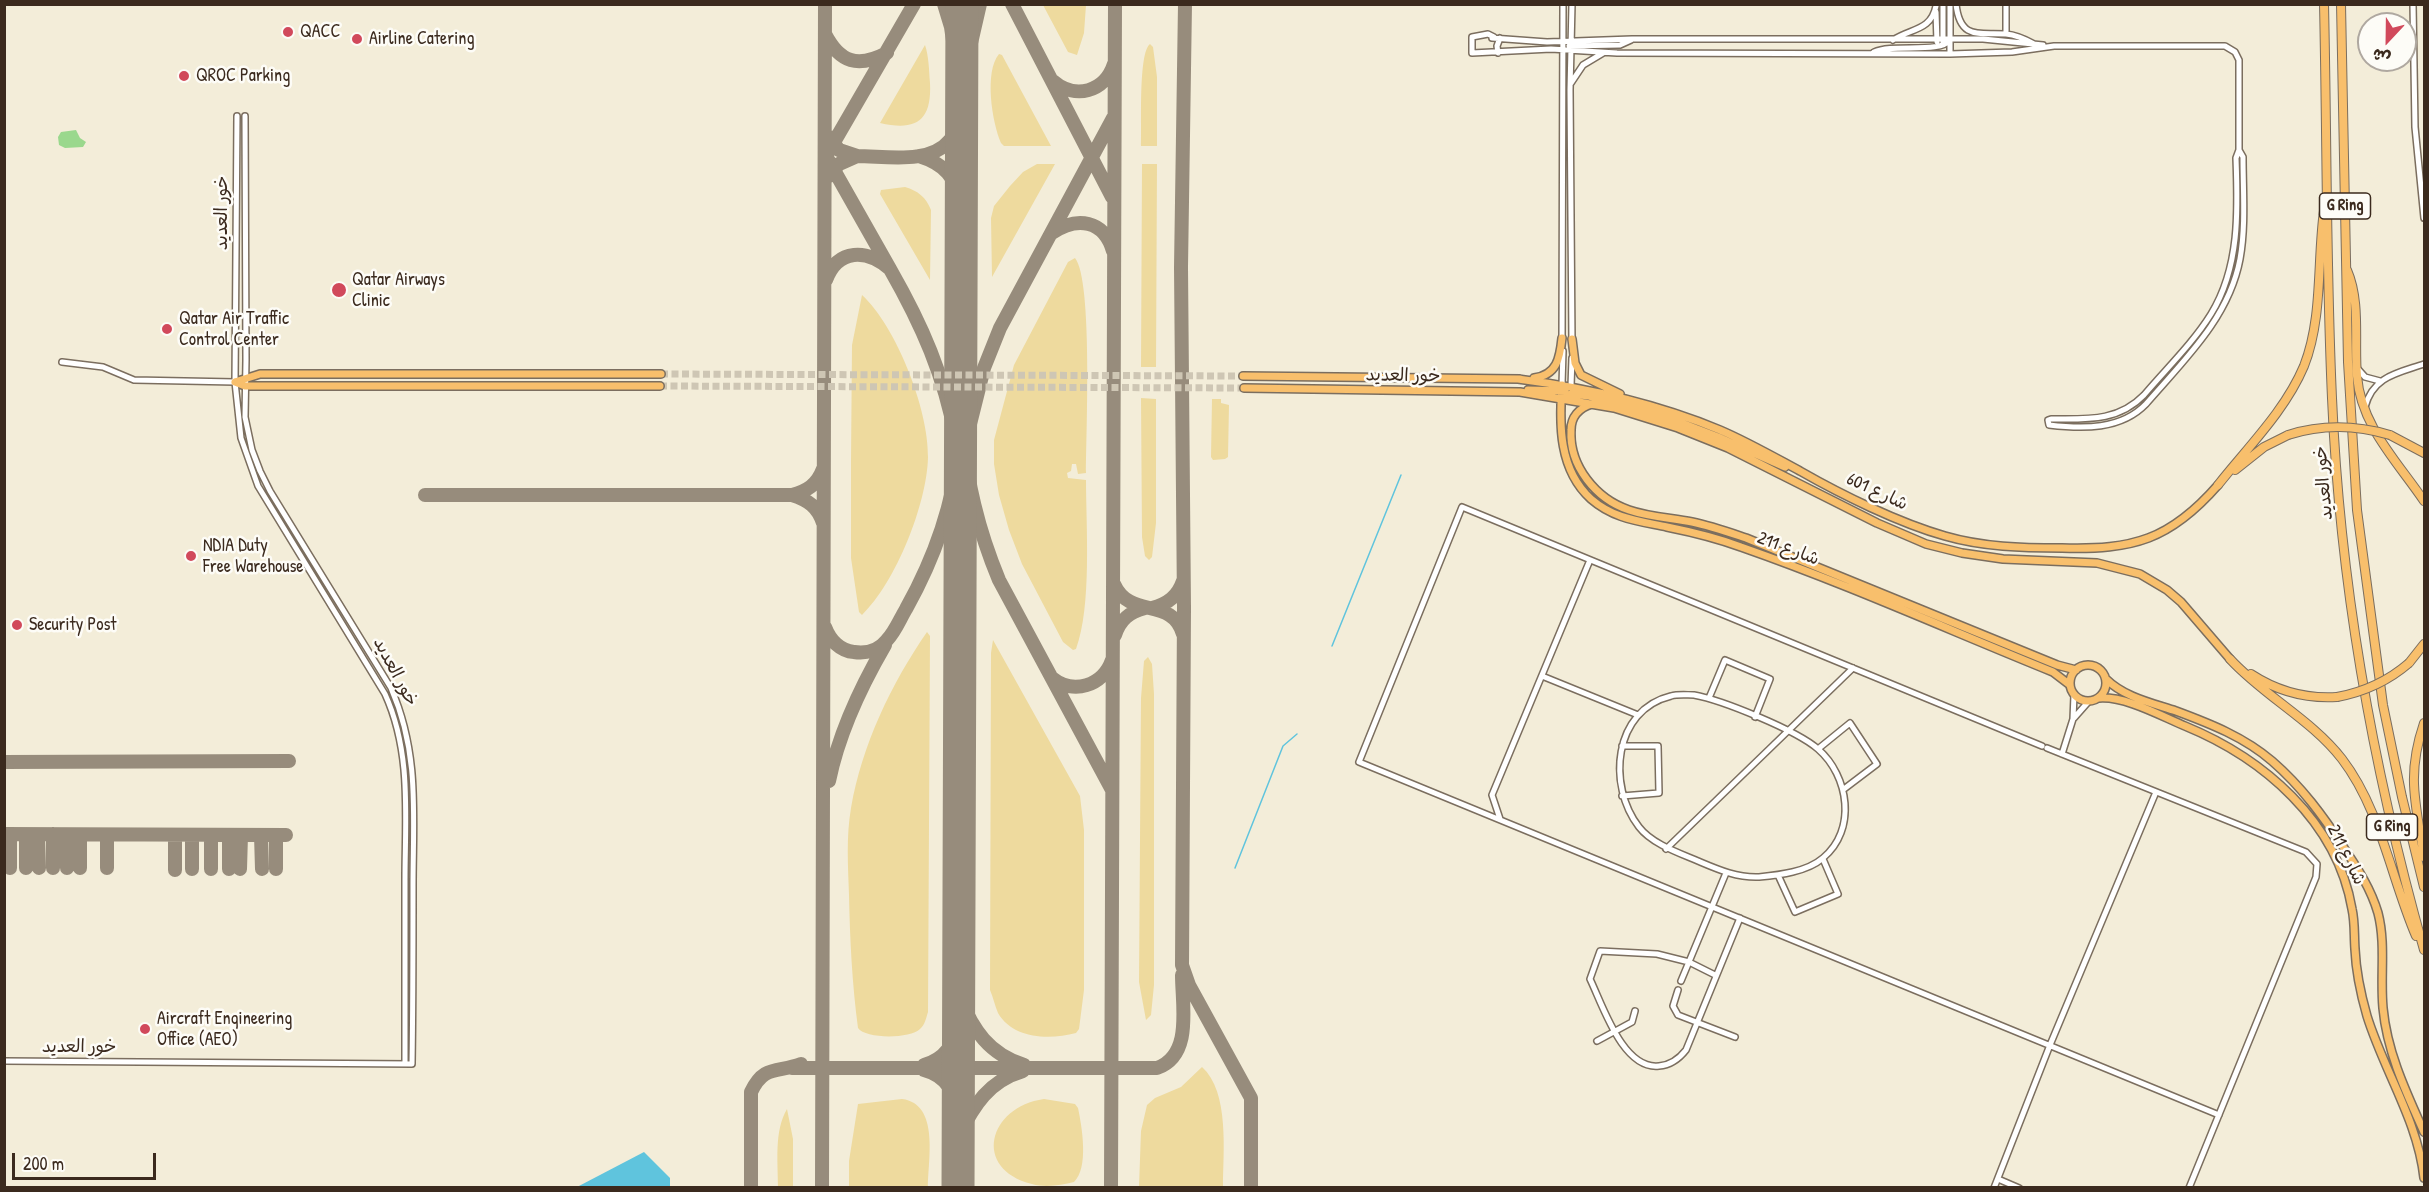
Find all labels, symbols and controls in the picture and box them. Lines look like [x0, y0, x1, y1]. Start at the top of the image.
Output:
north arrow [2357, 12, 2417, 72]
place label: QACC [300, 21, 340, 43]
marker: QACC [281, 25, 295, 39]
place label: Airline Catering [369, 28, 474, 50]
marker: Airline Catering [350, 32, 364, 46]
text: ش [2369, 43, 2393, 70]
place label: QROC Parking [196, 65, 290, 87]
marker: QROC Parking [177, 69, 191, 83]
street label: خور العديد [211, 176, 233, 250]
road number: G Ring [2320, 193, 2370, 219]
place label: Qatar Airways Clinic [352, 269, 445, 312]
marker: Qatar Airways Clinic [330, 281, 348, 299]
place label: Qatar Air Traffic Control Center [179, 308, 289, 350]
marker: Qatar Air Traffic Control Center [160, 322, 174, 336]
street label: خور العديد [1366, 365, 1440, 387]
street label: خور العديد [2310, 445, 2338, 521]
street label: شارع 601 [1843, 469, 1911, 515]
street label: شارع 211 [1754, 527, 1822, 571]
place label: NDIA Duty Free Warehouse [203, 535, 303, 578]
marker: NDIA Duty Free Warehouse [184, 549, 198, 563]
place label: Security Post [29, 614, 117, 636]
marker: Security Post [10, 618, 24, 632]
street label: خور العديد [368, 634, 422, 710]
road number: G Ring [2366, 814, 2418, 840]
street label: شارع 211 [2322, 821, 2370, 889]
place label: Aircraft Engineering Office (AEO) [157, 1008, 292, 1050]
marker: Aircraft Engineering Office (AEO) [138, 1022, 152, 1036]
street label: خور العديد [42, 1036, 116, 1058]
scale bar [15, 1141, 159, 1179]
text: 200 m [23, 1151, 64, 1176]

